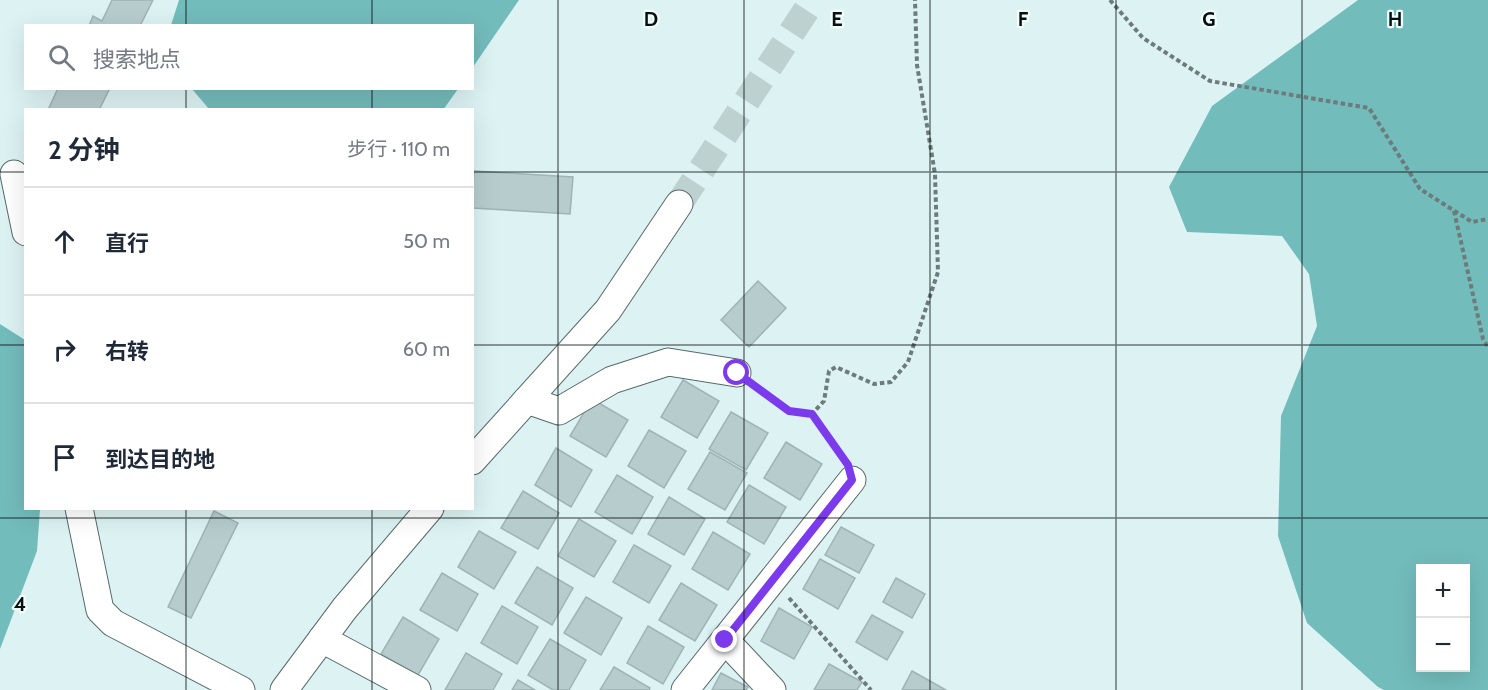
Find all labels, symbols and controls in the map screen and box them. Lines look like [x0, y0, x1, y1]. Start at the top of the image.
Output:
text: D [644, 7, 658, 31]
text: E [831, 7, 843, 31]
text: F [1018, 7, 1029, 31]
text: G [1202, 7, 1216, 31]
text: H [1388, 7, 1402, 31]
search box [24, 24, 474, 90]
icon: search [45, 41, 78, 74]
text: 搜索地点 [93, 46, 181, 73]
text: 2 分钟 [48, 134, 120, 166]
text: 步行 · 110 m [347, 137, 450, 161]
icon: ahead [48, 225, 81, 258]
text: 50 m [403, 229, 450, 253]
text: 直行 [105, 230, 149, 257]
icon: right [48, 333, 81, 366]
text: 60 m [403, 337, 450, 361]
text: 右转 [105, 338, 149, 365]
route start [723, 359, 749, 385]
icon: arrive [48, 441, 81, 474]
text: 到达目的地 [105, 446, 215, 473]
map controls [1416, 564, 1470, 672]
button: + [1416, 564, 1470, 618]
text: 4 [14, 592, 26, 616]
button: − [1416, 618, 1470, 672]
route end [711, 626, 737, 652]

